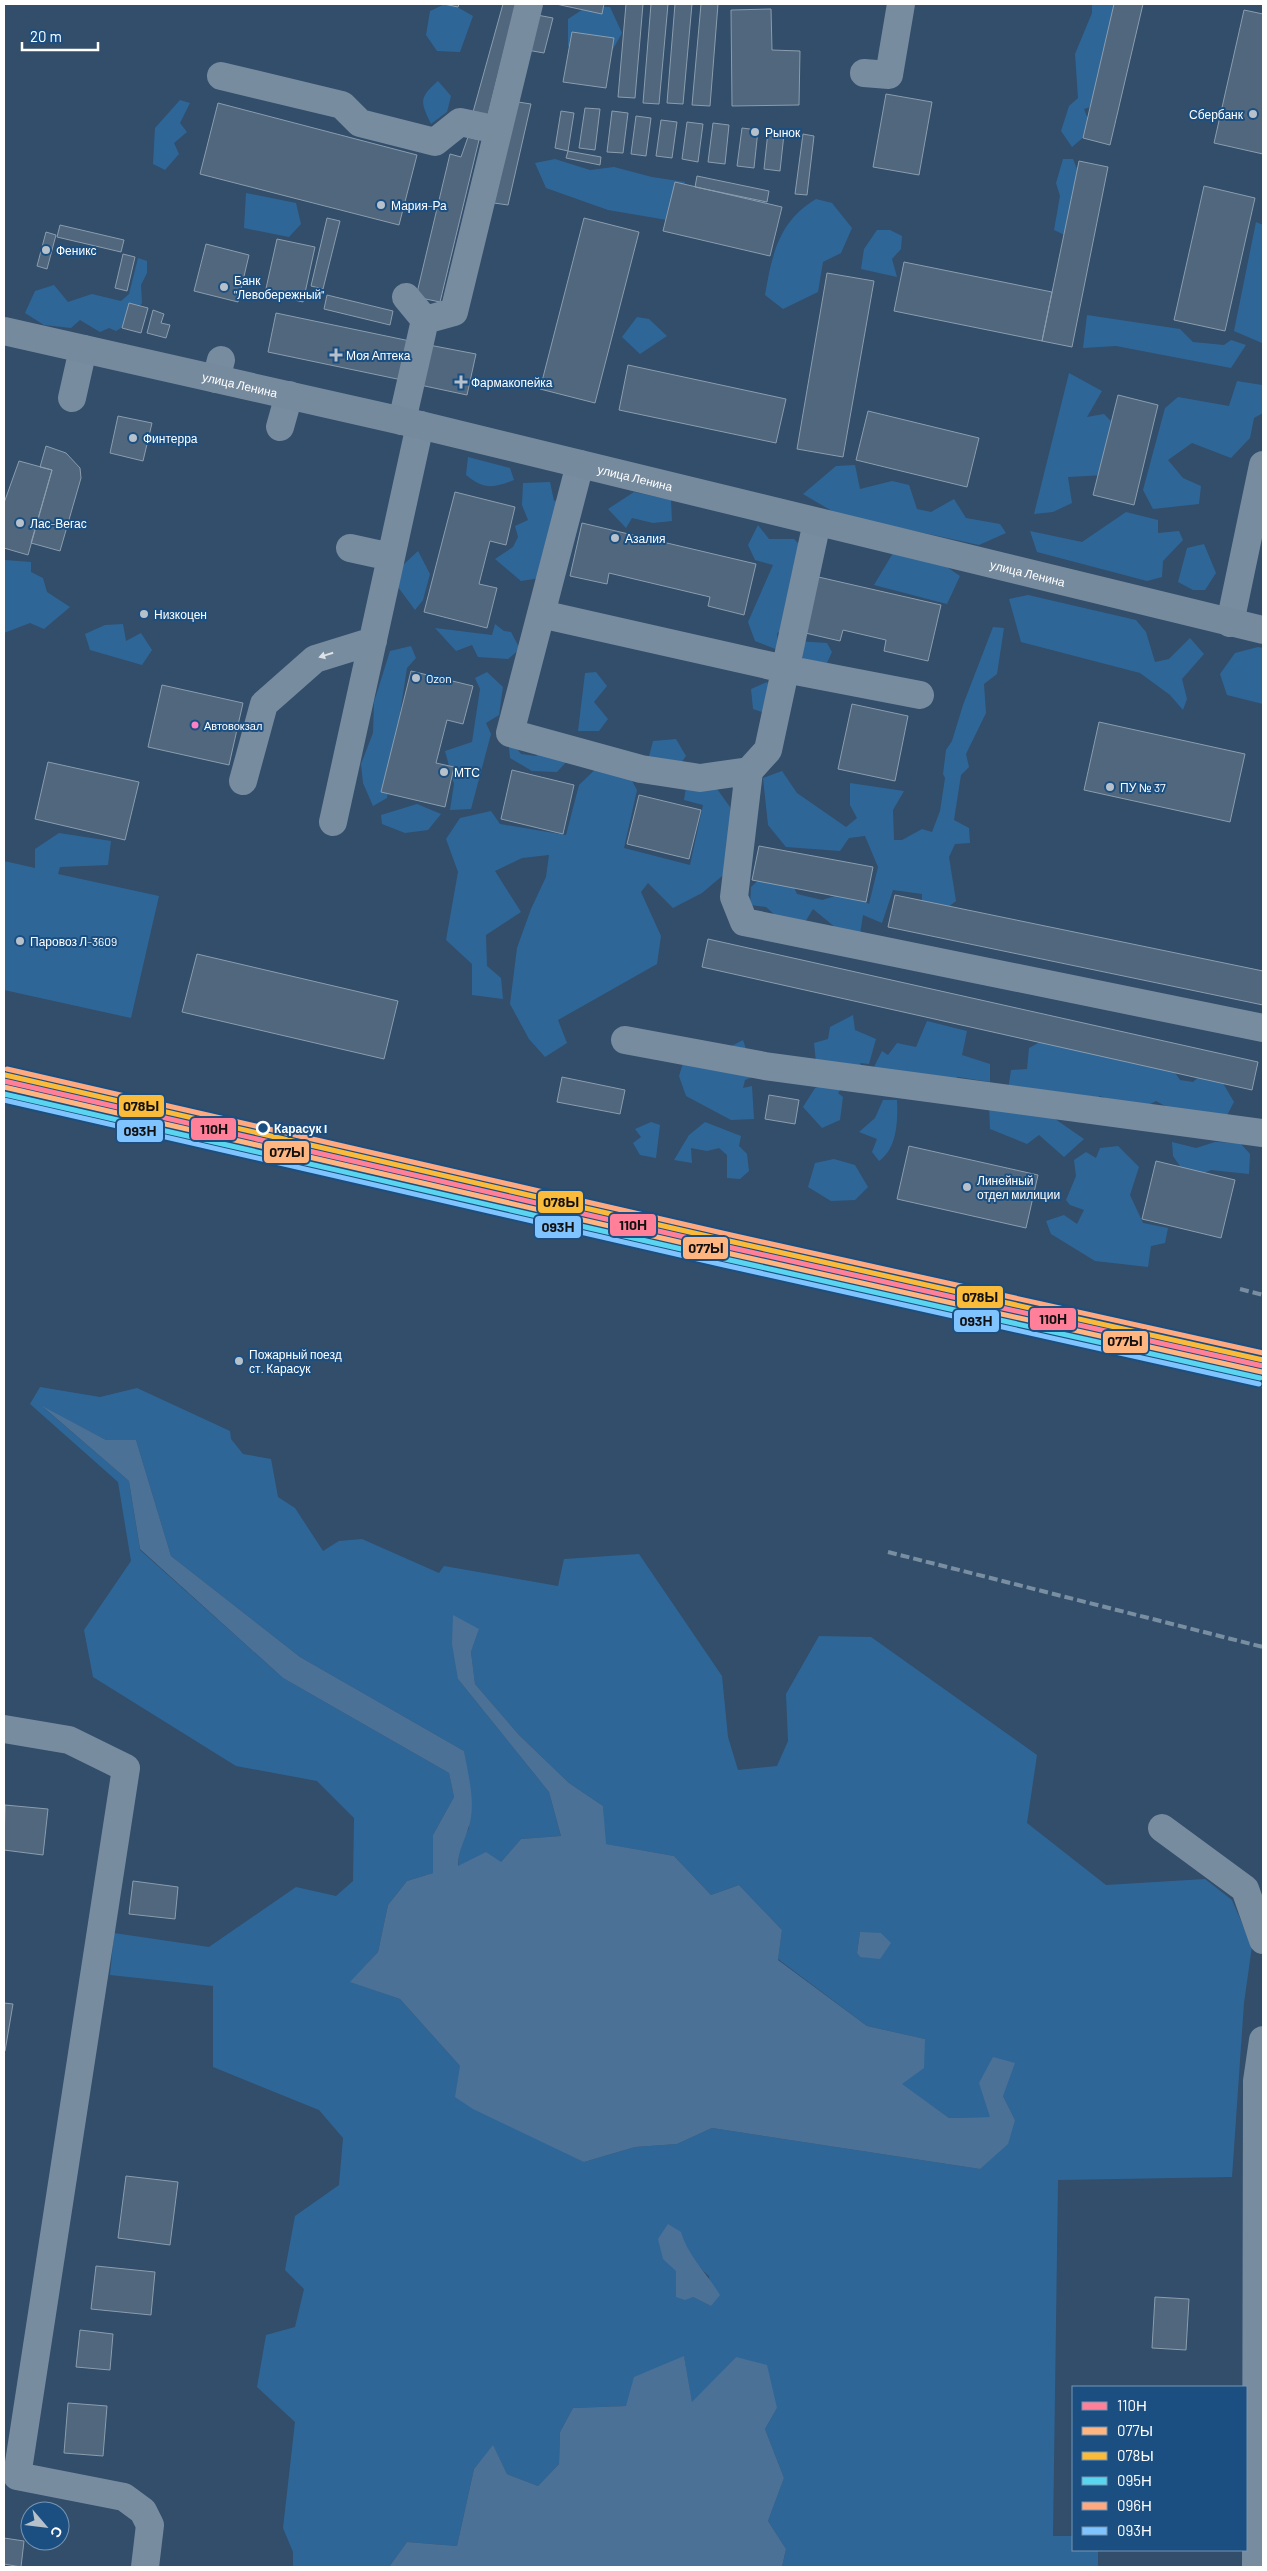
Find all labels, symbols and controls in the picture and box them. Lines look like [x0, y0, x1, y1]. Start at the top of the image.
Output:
scale bar [22, 20, 99, 52]
text: 20 m [30, 27, 62, 45]
place label: Сбербанк [1189, 107, 1244, 122]
marker: Сбербанк [1247, 108, 1259, 120]
place label: Рынок [765, 125, 801, 139]
marker: Рынок [749, 126, 761, 138]
place label: Мария-Ра [391, 198, 447, 213]
marker: Мария-Ра [375, 199, 387, 211]
place label: Феникс [56, 243, 97, 257]
marker: Феникс [40, 244, 52, 256]
place label: Банк "Левобережный" [234, 273, 324, 302]
marker: Банк "Левобережный" [218, 281, 230, 293]
place label: Моя Аптека [346, 348, 411, 362]
marker: Моя Аптека [330, 349, 342, 361]
street label: улица Ленина [201, 369, 279, 400]
place label: Фармакопейка [471, 375, 553, 390]
marker: Фармакопейка [455, 376, 467, 388]
place label: Финтерра [143, 431, 198, 446]
marker: Финтерра [127, 432, 139, 444]
street label: улица Ленина [596, 461, 674, 493]
place label: Лас-Вегас [30, 516, 87, 530]
marker: Лас-Вегас [14, 517, 26, 529]
place label: Азалия [625, 531, 665, 545]
marker: Азалия [609, 532, 621, 544]
street label: улица Ленина [989, 557, 1067, 589]
place label: Низкоцен [154, 607, 207, 622]
marker: Низкоцен [138, 608, 150, 620]
one-way arrow [318, 651, 333, 659]
place label: Ozon [426, 671, 452, 685]
marker: Ozon [410, 672, 422, 684]
place label: Автовокзал [204, 719, 262, 732]
marker: Автовокзал [190, 720, 200, 730]
place label: МТС [454, 765, 480, 779]
marker: МТС [438, 766, 450, 778]
place label: ПУ № 37 [1120, 780, 1166, 794]
marker: ПУ № 37 [1104, 781, 1116, 793]
place label: Паровоз Л-3609 [30, 934, 117, 949]
marker: Паровоз Л-3609 [14, 935, 26, 947]
line badge: 078Ы [118, 1094, 165, 1118]
text: 078Ы [123, 1097, 159, 1114]
line badge: 110Н [190, 1117, 237, 1141]
line badge: 093Н [116, 1119, 164, 1143]
text: 110Н [200, 1120, 228, 1137]
marker: Карасук I [256, 1121, 270, 1135]
place label: Карасук I [274, 1121, 327, 1136]
text: 093Н [123, 1122, 157, 1139]
line badge: 077Ы [263, 1140, 310, 1164]
text: 077Ы [269, 1143, 305, 1160]
place label: Линейный отдел милиции [977, 1173, 1060, 1202]
marker: Линейный отдел милиции [961, 1181, 973, 1193]
line badge: 078Ы [537, 1190, 584, 1214]
text: 078Ы [543, 1193, 579, 1210]
line badge: 110Н [609, 1213, 657, 1237]
line badge: 093Н [534, 1215, 582, 1239]
text: 110Н [619, 1216, 647, 1233]
text: 093Н [541, 1218, 575, 1235]
line badge: 077Ы [682, 1236, 729, 1260]
text: 077Ы [688, 1239, 724, 1256]
line badge: 078Ы [956, 1285, 1004, 1309]
text: 078Ы [962, 1288, 998, 1305]
line badge: 110Н [1029, 1307, 1077, 1331]
line badge: 093Н [953, 1309, 1000, 1333]
text: 110Н [1039, 1310, 1067, 1327]
text: 093Н [959, 1312, 993, 1329]
line badge: 077Ы [1102, 1330, 1149, 1354]
text: 077Ы [1107, 1332, 1143, 1349]
place label: Пожарный поезд ст. Карасук [249, 1347, 342, 1376]
marker: Пожарный поезд ст. Карасук [233, 1355, 245, 1367]
legend [1072, 2386, 1247, 2551]
text: 110Н [1117, 2396, 1147, 2414]
text: 077Ы [1117, 2421, 1153, 2439]
text: 078Ы [1117, 2446, 1154, 2464]
text: 095Н [1117, 2471, 1152, 2489]
text: 096Н [1117, 2496, 1152, 2514]
north arrow [20, 2501, 70, 2551]
text: 093Н [1117, 2521, 1152, 2539]
text: С [47, 2524, 67, 2541]

